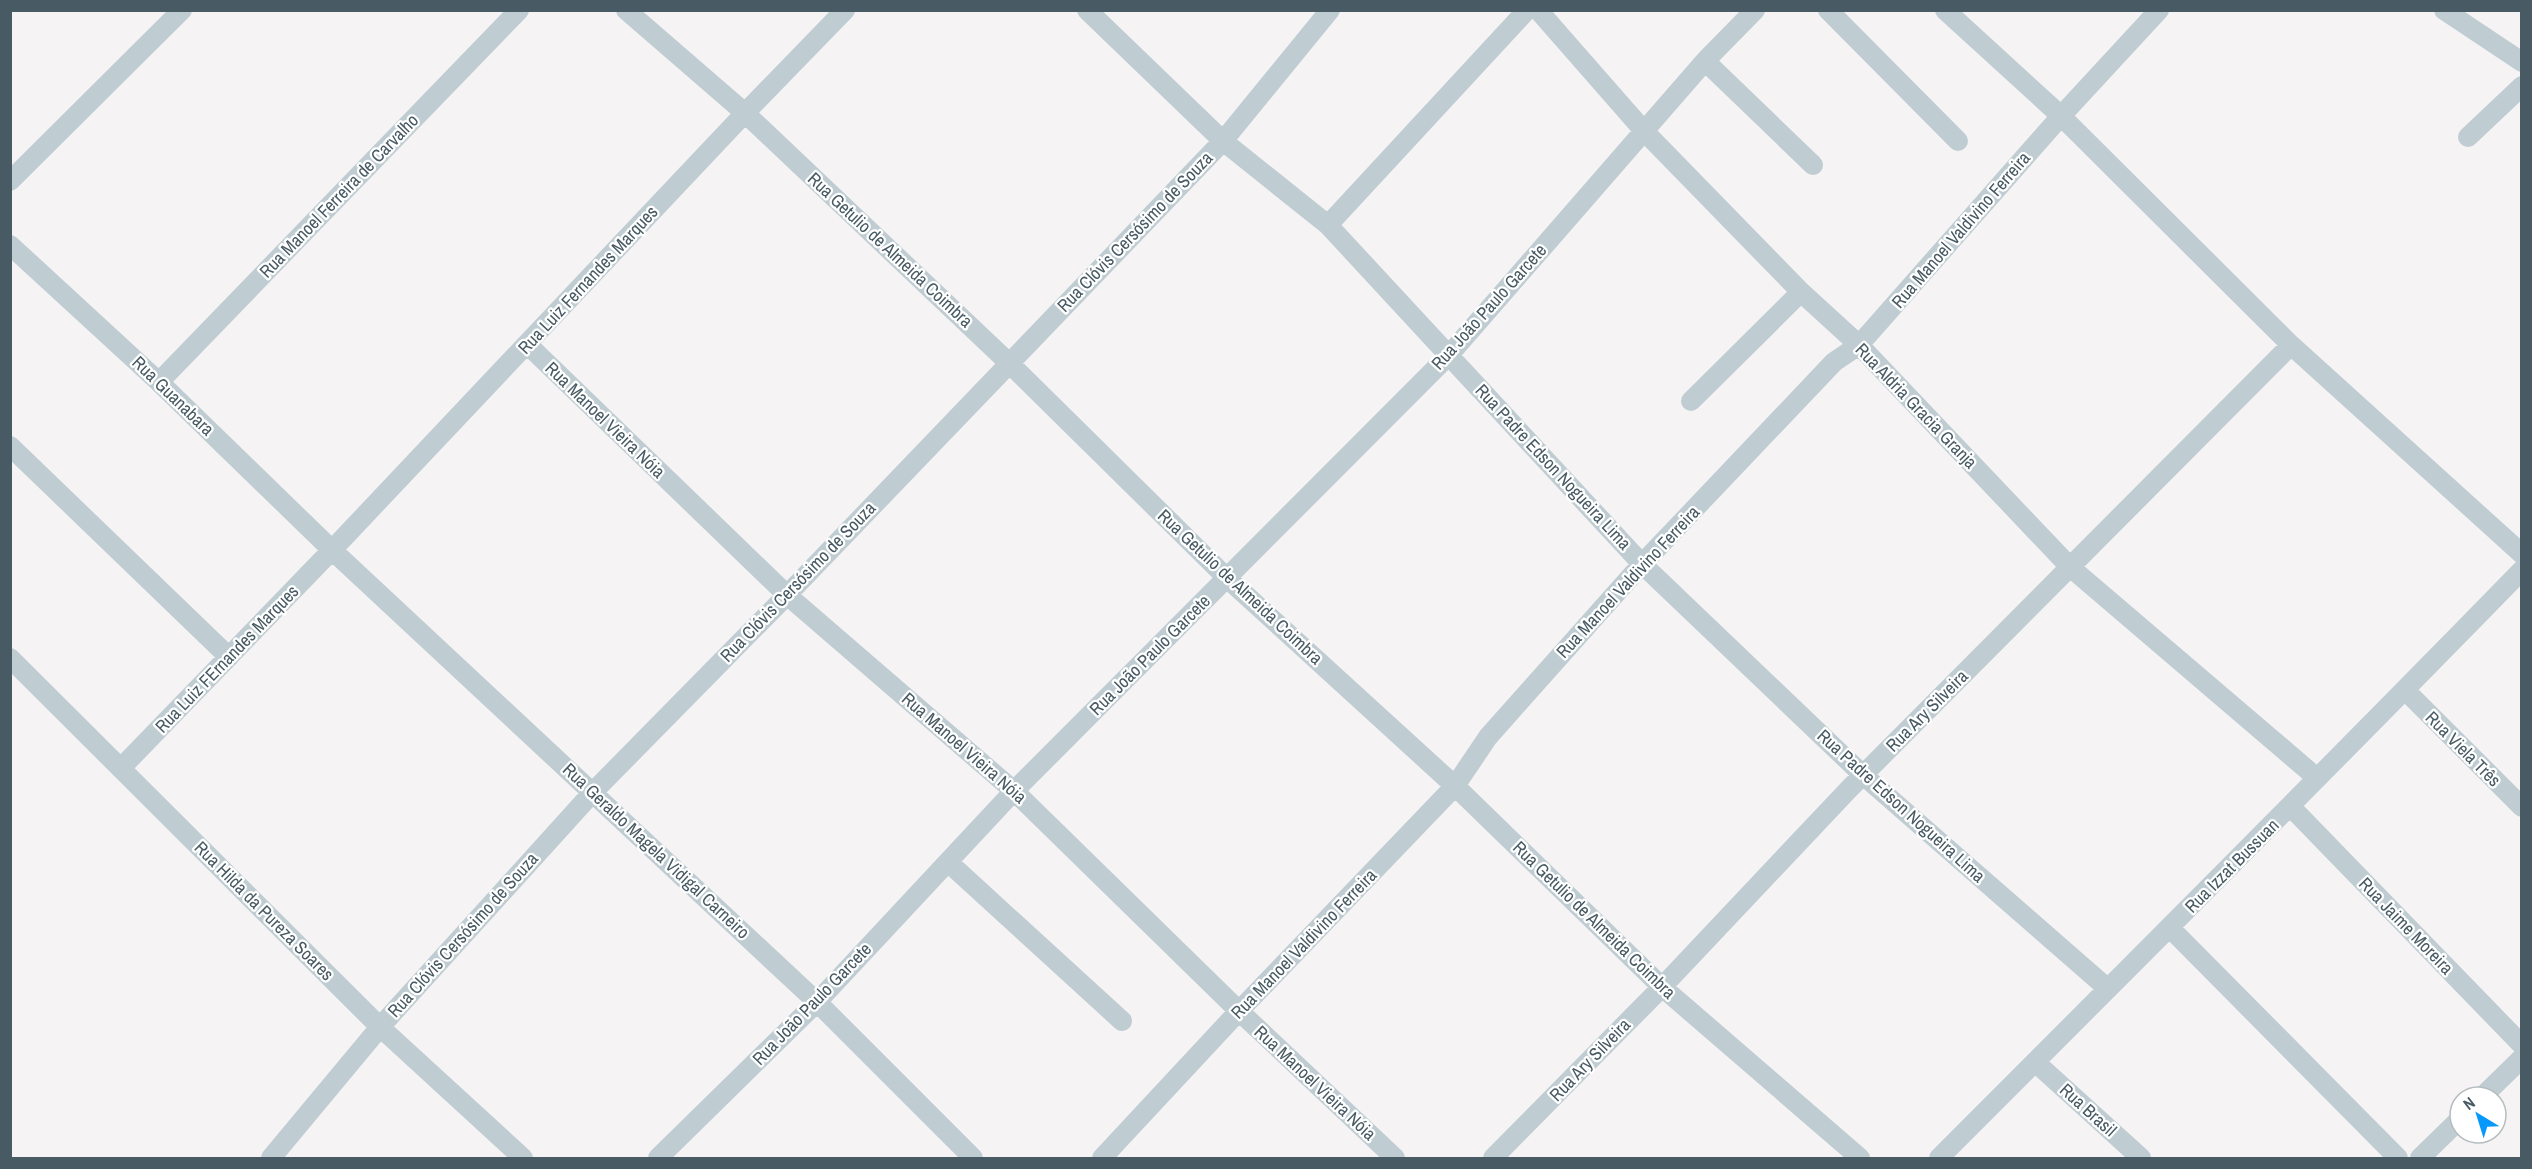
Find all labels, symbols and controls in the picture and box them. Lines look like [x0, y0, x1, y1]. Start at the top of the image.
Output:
street label: Rua Manoel Ferreira de Carvalho [254, 108, 424, 283]
street label: Rua Clóvis Cersósimo de Souza [1051, 146, 1218, 317]
street label: Rua Manoel Valdivino Ferreira [1886, 146, 2036, 313]
street label: Rua Getulio de Almeida Coimbra [802, 166, 978, 333]
street label: Rua Luiz Fernandes Marques [512, 200, 663, 359]
street label: Rua João Paulo Garcete [1425, 238, 1552, 375]
street label: Rua Aldria Gracia Granja [1850, 337, 1983, 474]
street label: Rua Guanabara [127, 350, 220, 441]
street label: Rua Manoel Vieira Nóia [540, 356, 671, 484]
street label: Rua Padre Edson Nogueira Lima [1470, 378, 1637, 555]
street label: Rua Clóvis Cersósimo de Souza [714, 496, 881, 667]
street label: Rua Manoel Valdivino Ferreira [1550, 500, 1705, 663]
street label: Rua Getulio de Almeida Coimbra [1152, 503, 1328, 670]
street label: Rua Luiz FErnandes Marques [149, 579, 304, 738]
street label: Rua João Paulo Garcete [1084, 589, 1216, 721]
street label: Rua Ary Silveira [1880, 664, 1973, 757]
street label: Rua Manoel Vieira Nóia [896, 686, 1032, 809]
street label: Rua Viela Três [2420, 705, 2507, 792]
street label: Rua Padre Edson Nogueira Lima [1812, 723, 1991, 888]
street label: Rua Geraldo Magela Vidigal Carneiro [557, 757, 755, 944]
street label: Rua Izzat Bussuan [2179, 813, 2284, 918]
street label: Rua Hilda da Pureza Soares [189, 835, 340, 986]
street label: Rua Getulio de Almeida Coimbra [1507, 835, 1681, 1004]
street label: Rua Clóvis Cersósimo de Souza [382, 847, 544, 1023]
street label: Rua Manoel Valdivino Ferreira [1225, 863, 1382, 1024]
street label: Rua Jaime Moreira [2353, 872, 2459, 980]
street label: Rua João Paulo Garcete [747, 937, 877, 1070]
street label: Rua Ary Silveira [1544, 1013, 1636, 1107]
street label: Rua Manoel Vieira Nóia [1249, 1020, 1382, 1146]
street label: Rua Brasil [2054, 1077, 2122, 1142]
north arrow [2448, 1085, 2508, 1145]
text: N [2458, 1092, 2479, 1115]

